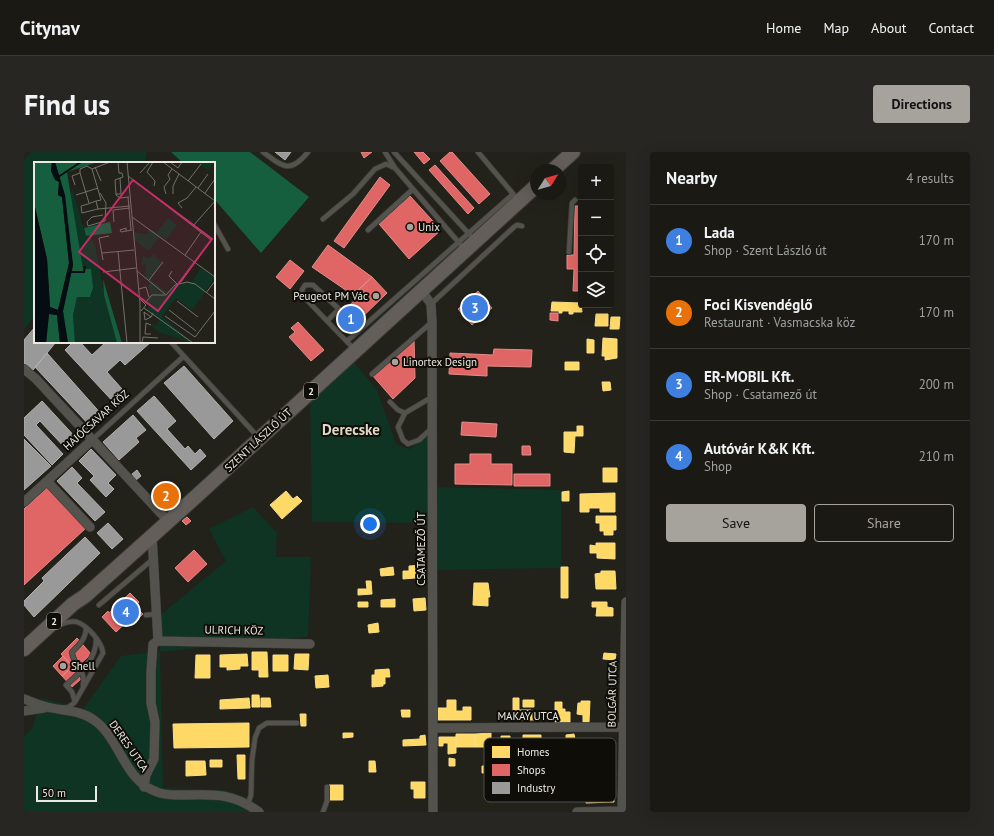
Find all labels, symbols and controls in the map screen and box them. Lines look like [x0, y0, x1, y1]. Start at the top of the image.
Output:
text: Citynav [20, 16, 80, 40]
text: Home [766, 19, 801, 37]
text: Map [823, 19, 849, 37]
text: About [871, 19, 907, 37]
text: Contact [929, 19, 974, 37]
button: Directions [873, 85, 970, 123]
text: Find us [24, 86, 110, 123]
inset map [34, 162, 215, 343]
north arrow [530, 164, 566, 200]
map controls [578, 164, 614, 308]
button: + [578, 164, 614, 200]
text: Nearby [666, 167, 717, 189]
text: 4 results [906, 170, 954, 187]
button: − [578, 200, 614, 236]
place label: Unix [418, 220, 440, 234]
marker: Unix [405, 222, 415, 232]
text: Lada [704, 223, 735, 242]
text: 1 [675, 232, 683, 249]
text: 170 m [919, 232, 954, 249]
button: locate [578, 236, 614, 272]
text: Shop · Szent László út [704, 242, 827, 259]
button: layers [578, 272, 614, 308]
place label: Peugeot PM Vác [293, 289, 368, 303]
marker: Peugeot PM Vác [371, 291, 381, 301]
pin: 3 [462, 293, 488, 323]
text: Foci Kisvendéglő [704, 295, 813, 314]
pin: 1 [338, 304, 364, 334]
text: 2 [675, 304, 683, 321]
text: 170 m [919, 304, 954, 321]
text: Restaurant · Vasmacska köz [704, 314, 855, 331]
place label: Linortex Design [403, 355, 477, 369]
marker: Linortex Design [390, 357, 400, 367]
text: ER-MOBIL Kft. [704, 367, 795, 386]
text: 3 [675, 376, 683, 393]
text: 200 m [919, 376, 954, 393]
road number: 2 [304, 383, 318, 399]
text: Shop · Csatamező út [704, 386, 817, 403]
street label: HAJÓCSAVAR KÖZ [60, 387, 132, 453]
street label: SZENT LÁSZLÓ ÚT [222, 405, 294, 475]
district label: Derecske [322, 420, 380, 439]
text: Autóvár K&K Kft. [704, 439, 815, 458]
text: 4 [675, 448, 683, 465]
text: 210 m [919, 448, 954, 465]
text: Shop [704, 458, 732, 475]
pin: 2 [153, 481, 179, 511]
button: Save [666, 504, 806, 542]
button: Share [814, 504, 954, 542]
street label: CSATAMEZŐ ÚT [414, 512, 428, 586]
your location [360, 514, 380, 534]
pin: 4 [113, 597, 139, 627]
road number: 2 [47, 613, 61, 629]
street label: ULRICH KÖZ [205, 622, 263, 638]
place label: Shell [71, 659, 96, 673]
street label: BOLGÁR UTCA [604, 660, 620, 727]
marker: Shell [58, 661, 68, 671]
street label: MAKAY UTCA [497, 709, 559, 723]
street label: DERES UTCA [106, 718, 152, 775]
legend [484, 738, 616, 802]
text: Homes [517, 745, 550, 759]
text: Shops [517, 763, 546, 777]
text: Industry [517, 781, 556, 795]
scale bar [36, 784, 97, 803]
text: 50 m [42, 786, 66, 800]

